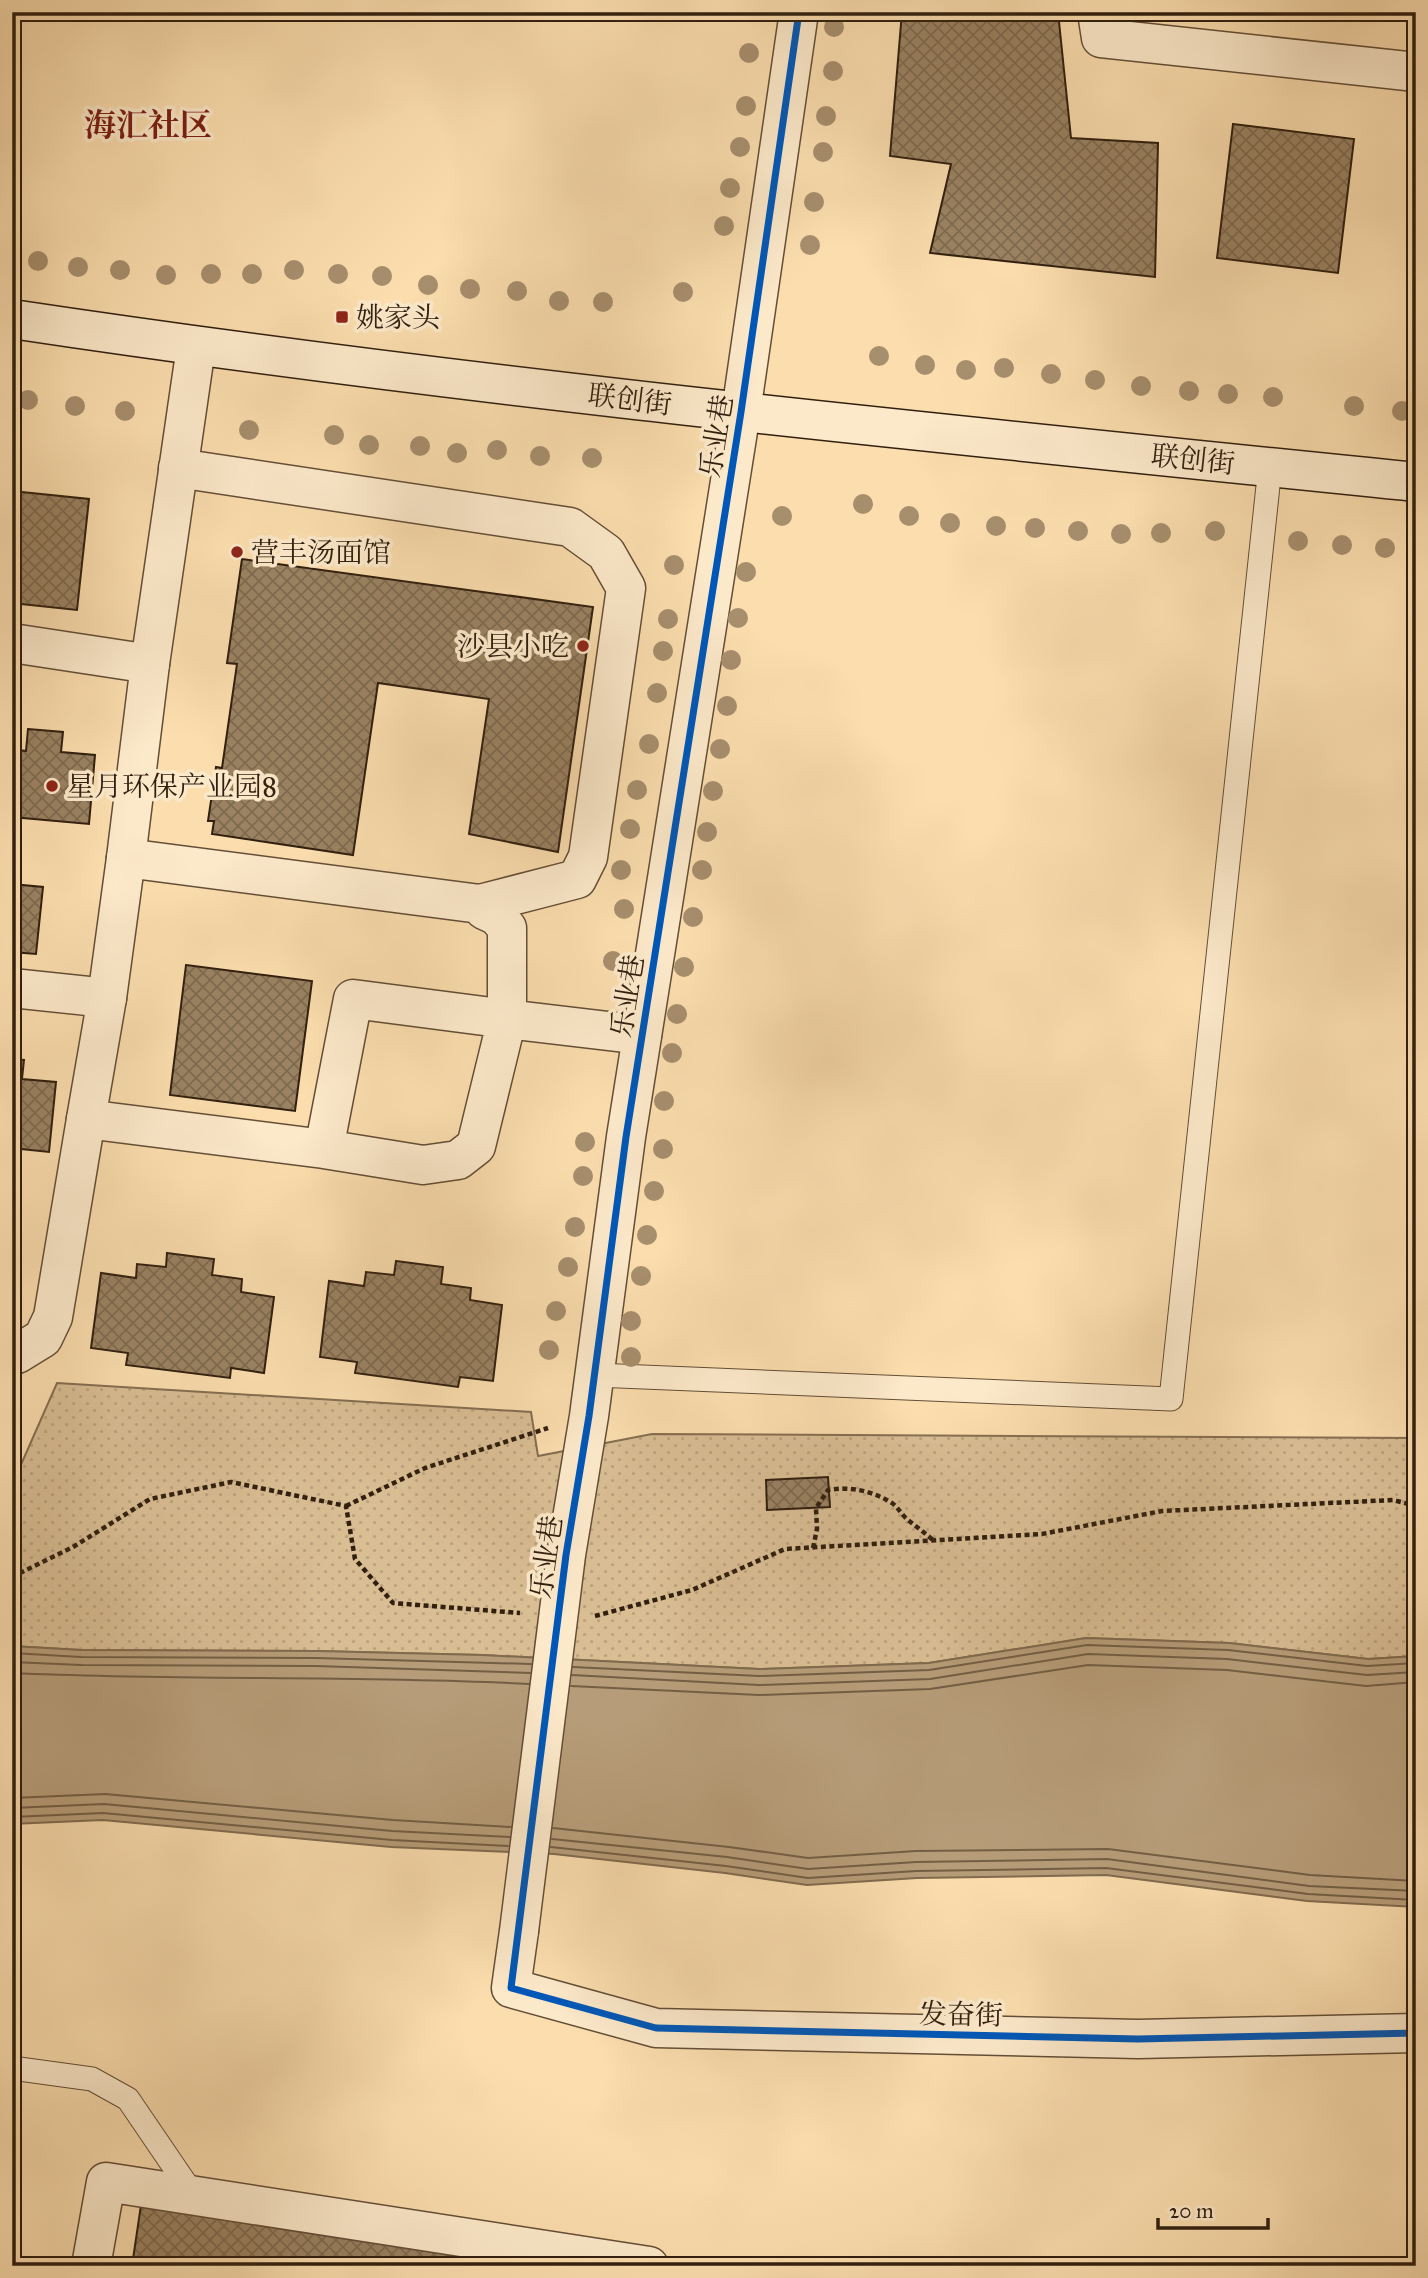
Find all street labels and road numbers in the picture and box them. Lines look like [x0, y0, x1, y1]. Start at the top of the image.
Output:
street label: 联创街 [586, 377, 674, 422]
street label: 乐业巷 [693, 392, 740, 480]
street label: 联创街 [1149, 438, 1237, 481]
street label: 乐业巷 [604, 952, 651, 1040]
street label: 乐业巷 [523, 1513, 570, 1601]
street label: 发奋街 [919, 1996, 1003, 2033]

